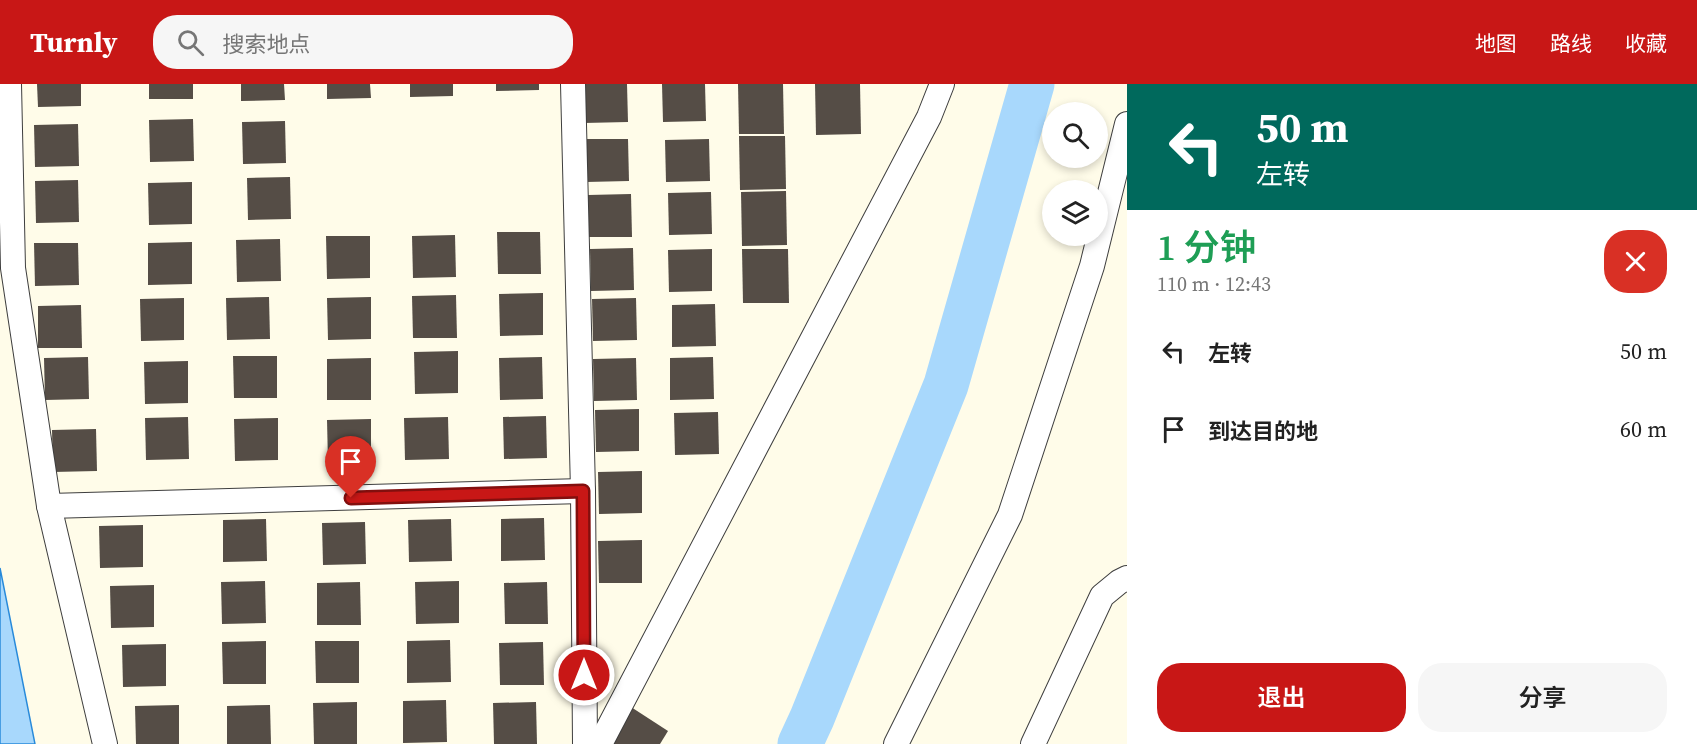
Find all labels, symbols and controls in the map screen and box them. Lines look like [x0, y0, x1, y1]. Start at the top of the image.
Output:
search box [153, 15, 573, 69]
text: Turnly [30, 23, 117, 61]
icon: search [174, 26, 207, 59]
text: 搜索地点 [222, 29, 310, 59]
text: 地图 [1475, 29, 1517, 58]
text: 路线 [1550, 29, 1592, 58]
text: 收藏 [1625, 29, 1667, 58]
text: 50 m [1256, 98, 1349, 156]
map controls [1042, 102, 1108, 246]
button: search [1042, 102, 1108, 168]
icon: left [1157, 108, 1235, 186]
text: 左转 [1256, 156, 1310, 193]
button: layers [1042, 180, 1108, 246]
text: 1 分钟 [1157, 223, 1256, 272]
button: close [1604, 230, 1667, 293]
text: 110 m · 12:43 [1157, 270, 1271, 298]
icon: left [1157, 335, 1190, 368]
text: 50 m [1620, 336, 1667, 366]
text: 左转 [1208, 338, 1252, 368]
icon: arrive [1157, 413, 1190, 446]
text: 60 m [1620, 414, 1667, 444]
text: 到达目的地 [1208, 416, 1318, 446]
pin [325, 436, 376, 498]
icon: arrive [334, 445, 367, 478]
position arrow [552, 643, 616, 707]
button: 退出 [1157, 663, 1406, 732]
button: 分享 [1418, 663, 1667, 732]

